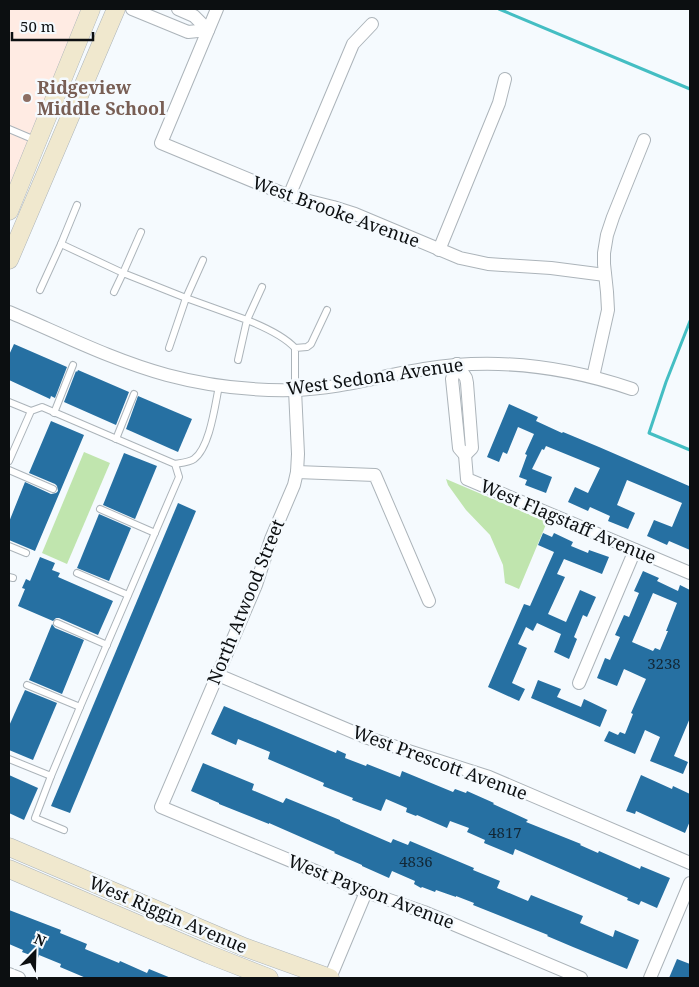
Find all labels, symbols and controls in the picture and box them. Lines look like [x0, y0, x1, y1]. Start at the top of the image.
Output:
scale bar [12, 10, 94, 42]
text: 50 m [20, 16, 55, 36]
place label: Ridgeview Middle School [37, 75, 166, 120]
marker: Ridgeview Middle School [21, 92, 33, 104]
street label: West Brooke Avenue [249, 170, 423, 252]
street label: West Sedona Avenue [285, 352, 465, 400]
street label: West Flagstaff Avenue [477, 473, 660, 569]
street label: North Atwood Street [201, 515, 289, 688]
house number: 3238 [647, 653, 681, 673]
street label: West Prescott Avenue [350, 719, 531, 805]
house number: 4817 [488, 822, 522, 842]
street label: West Payson Avenue [285, 848, 458, 934]
house number: 4836 [399, 851, 433, 871]
street label: West Riggin Avenue [86, 870, 251, 958]
north arrow [10, 927, 60, 977]
text: N [31, 929, 49, 950]

